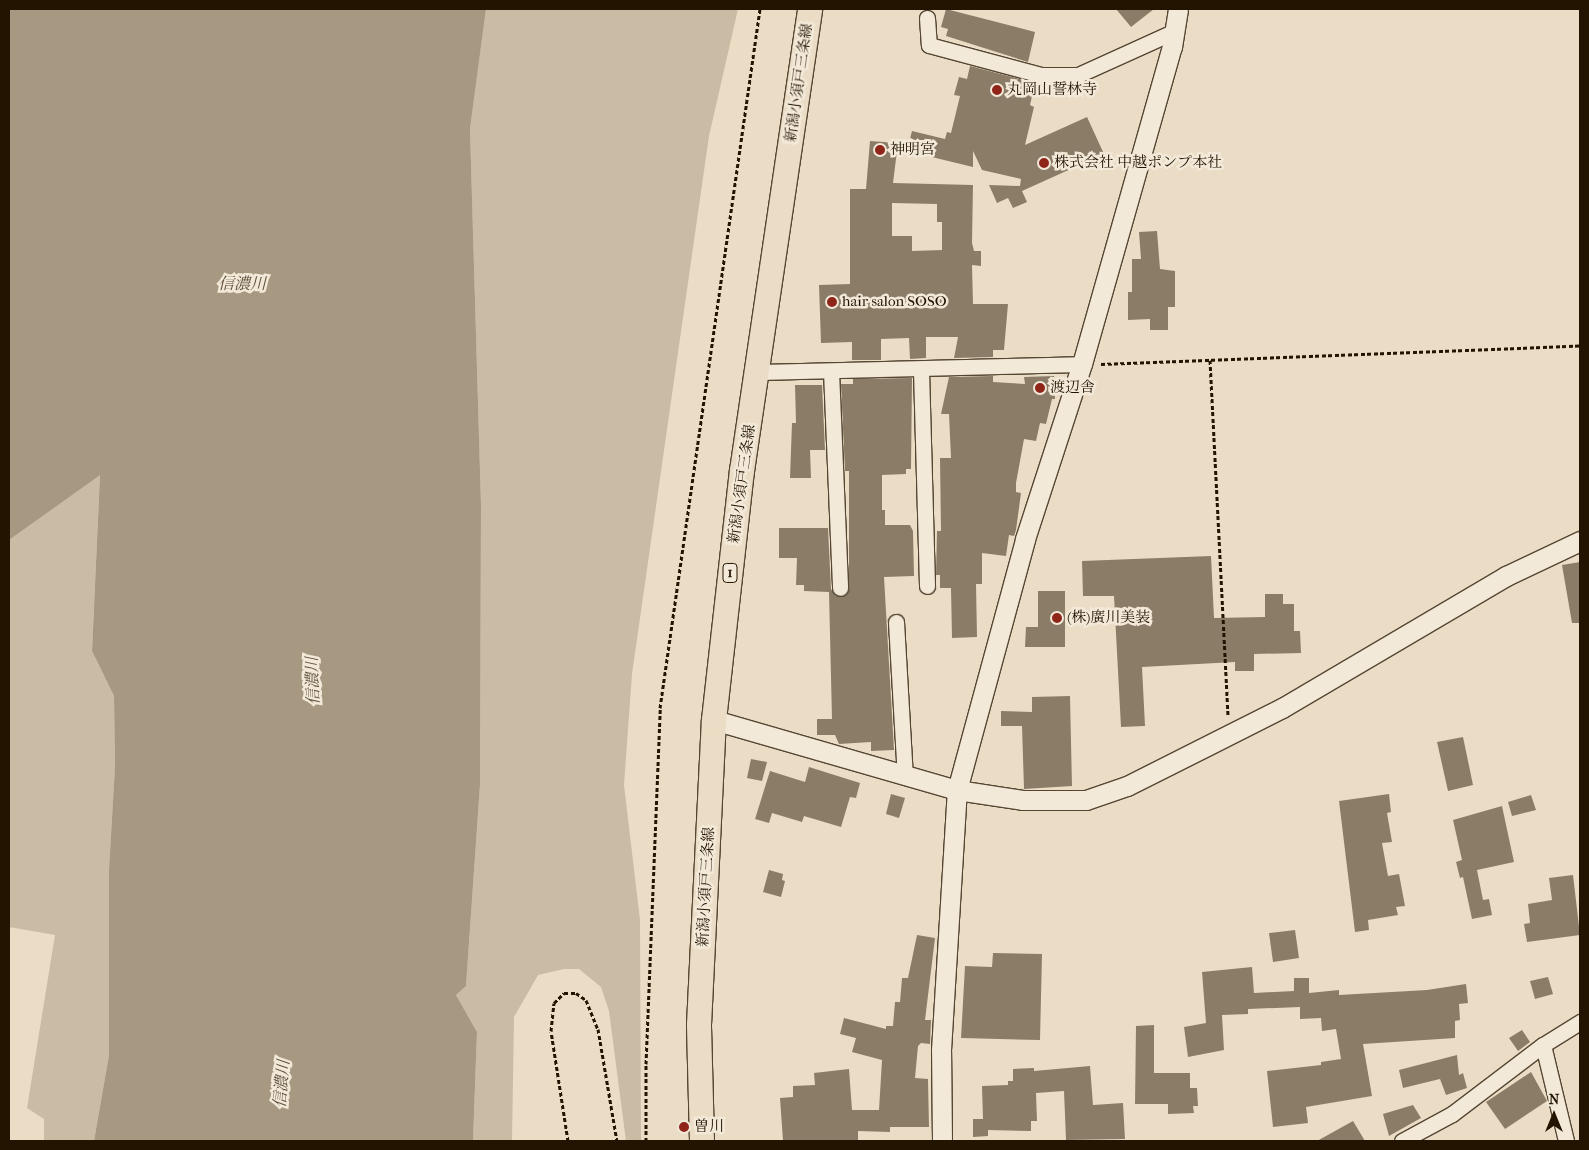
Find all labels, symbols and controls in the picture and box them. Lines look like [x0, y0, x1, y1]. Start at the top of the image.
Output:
street label: 新潟小須戸三条線 [782, 22, 816, 144]
place label: 丸岡山誓林寺 [1007, 81, 1097, 99]
marker: 丸岡山誓林寺 [991, 84, 1003, 96]
place label: 神明宮 [890, 141, 935, 159]
marker: 神明宮 [874, 144, 886, 156]
place label: 株式会社 中越ポンプ本社 [1054, 154, 1222, 172]
marker: 株式会社 中越ポンプ本社 [1038, 157, 1050, 169]
water label: 信濃川 [218, 274, 266, 294]
place label: hair salon SOSO [842, 293, 947, 311]
marker: hair salon SOSO [826, 296, 838, 308]
place label: 渡辺舎 [1050, 379, 1095, 397]
marker: 渡辺舎 [1034, 382, 1046, 394]
street label: 新潟小須戸三条線 [725, 423, 759, 545]
road number: 1 [722, 562, 738, 584]
place label: (株)廣川美装 [1067, 609, 1150, 627]
marker: (株)廣川美装 [1051, 612, 1063, 624]
water label: 信濃川 [303, 657, 323, 705]
street label: 新潟小須戸三条線 [694, 827, 718, 947]
water label: 信濃川 [270, 1059, 294, 1109]
north arrow [1529, 1090, 1579, 1140]
text: N [1549, 1091, 1559, 1108]
place label: 曽川 [694, 1118, 724, 1136]
marker: 曽川 [678, 1121, 690, 1133]

